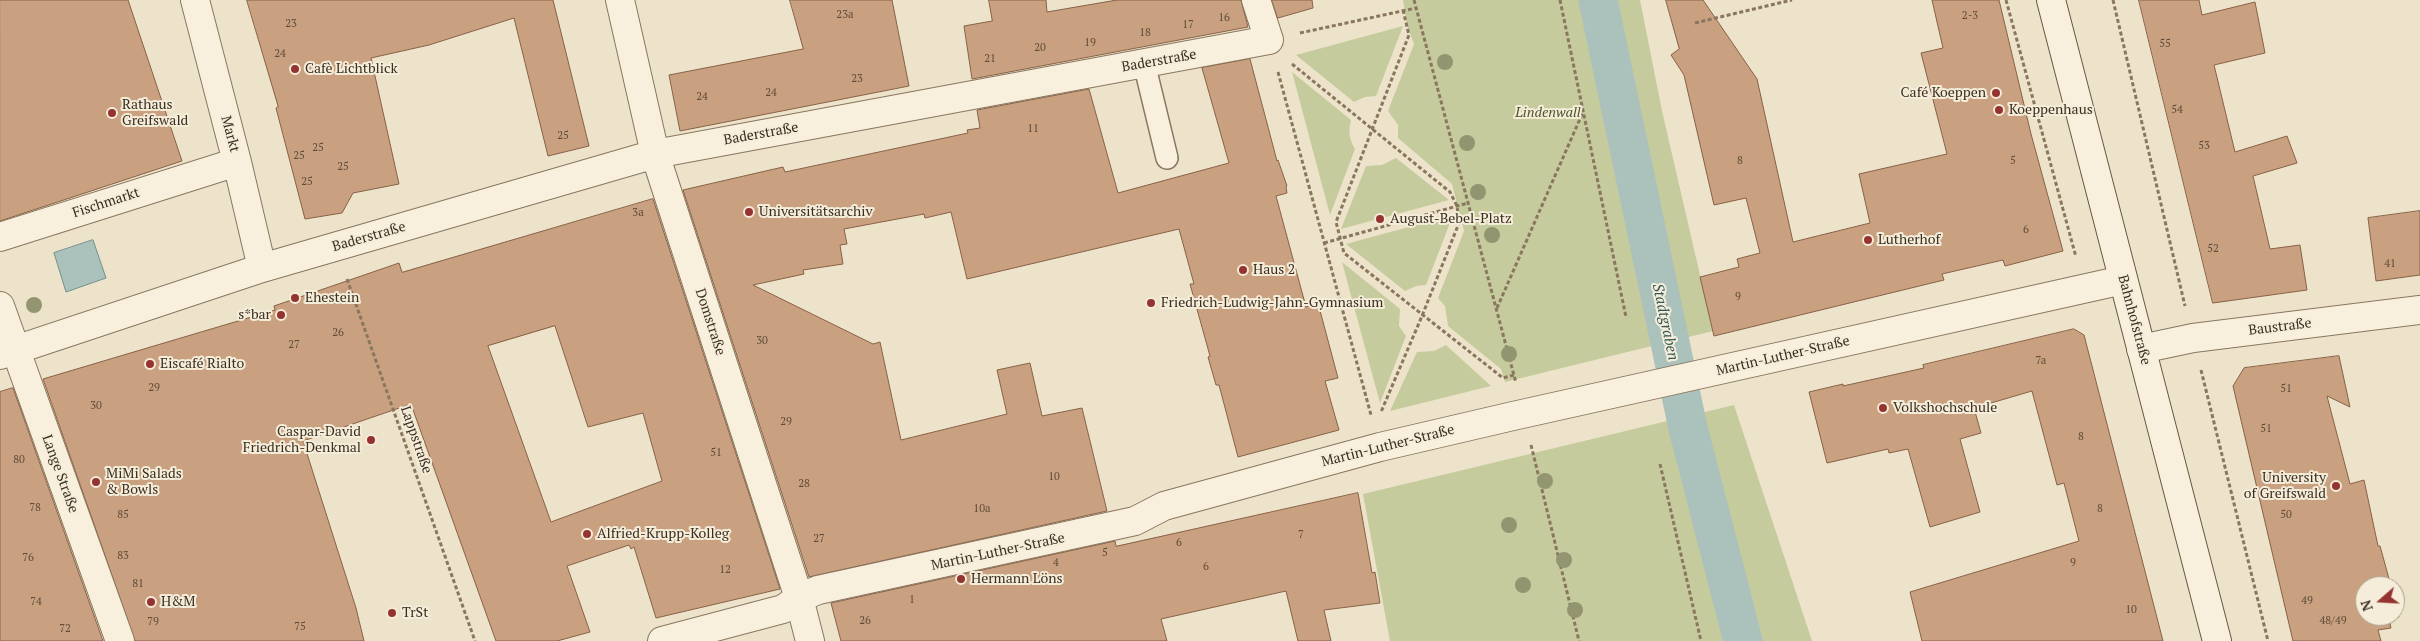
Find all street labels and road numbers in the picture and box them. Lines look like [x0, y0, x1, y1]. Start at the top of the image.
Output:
street label: Baderstraße [1120, 46, 1198, 76]
street label: Markt [217, 114, 243, 154]
street label: Baderstraße [722, 119, 800, 149]
street label: Fischmarkt [70, 184, 142, 222]
street label: Baderstraße [330, 219, 408, 255]
street label: Bahnhofstraße [2114, 273, 2154, 367]
street label: Domstraße [691, 286, 729, 358]
street label: Baustraße [2248, 315, 2312, 339]
street label: Martin-Luther-Straße [1715, 332, 1851, 380]
street label: Lappstraße [397, 404, 435, 476]
street label: Martin-Luther-Straße [1320, 421, 1456, 471]
street label: Lange Straße [38, 433, 82, 515]
street label: Martin-Luther-Straße [930, 530, 1066, 574]

